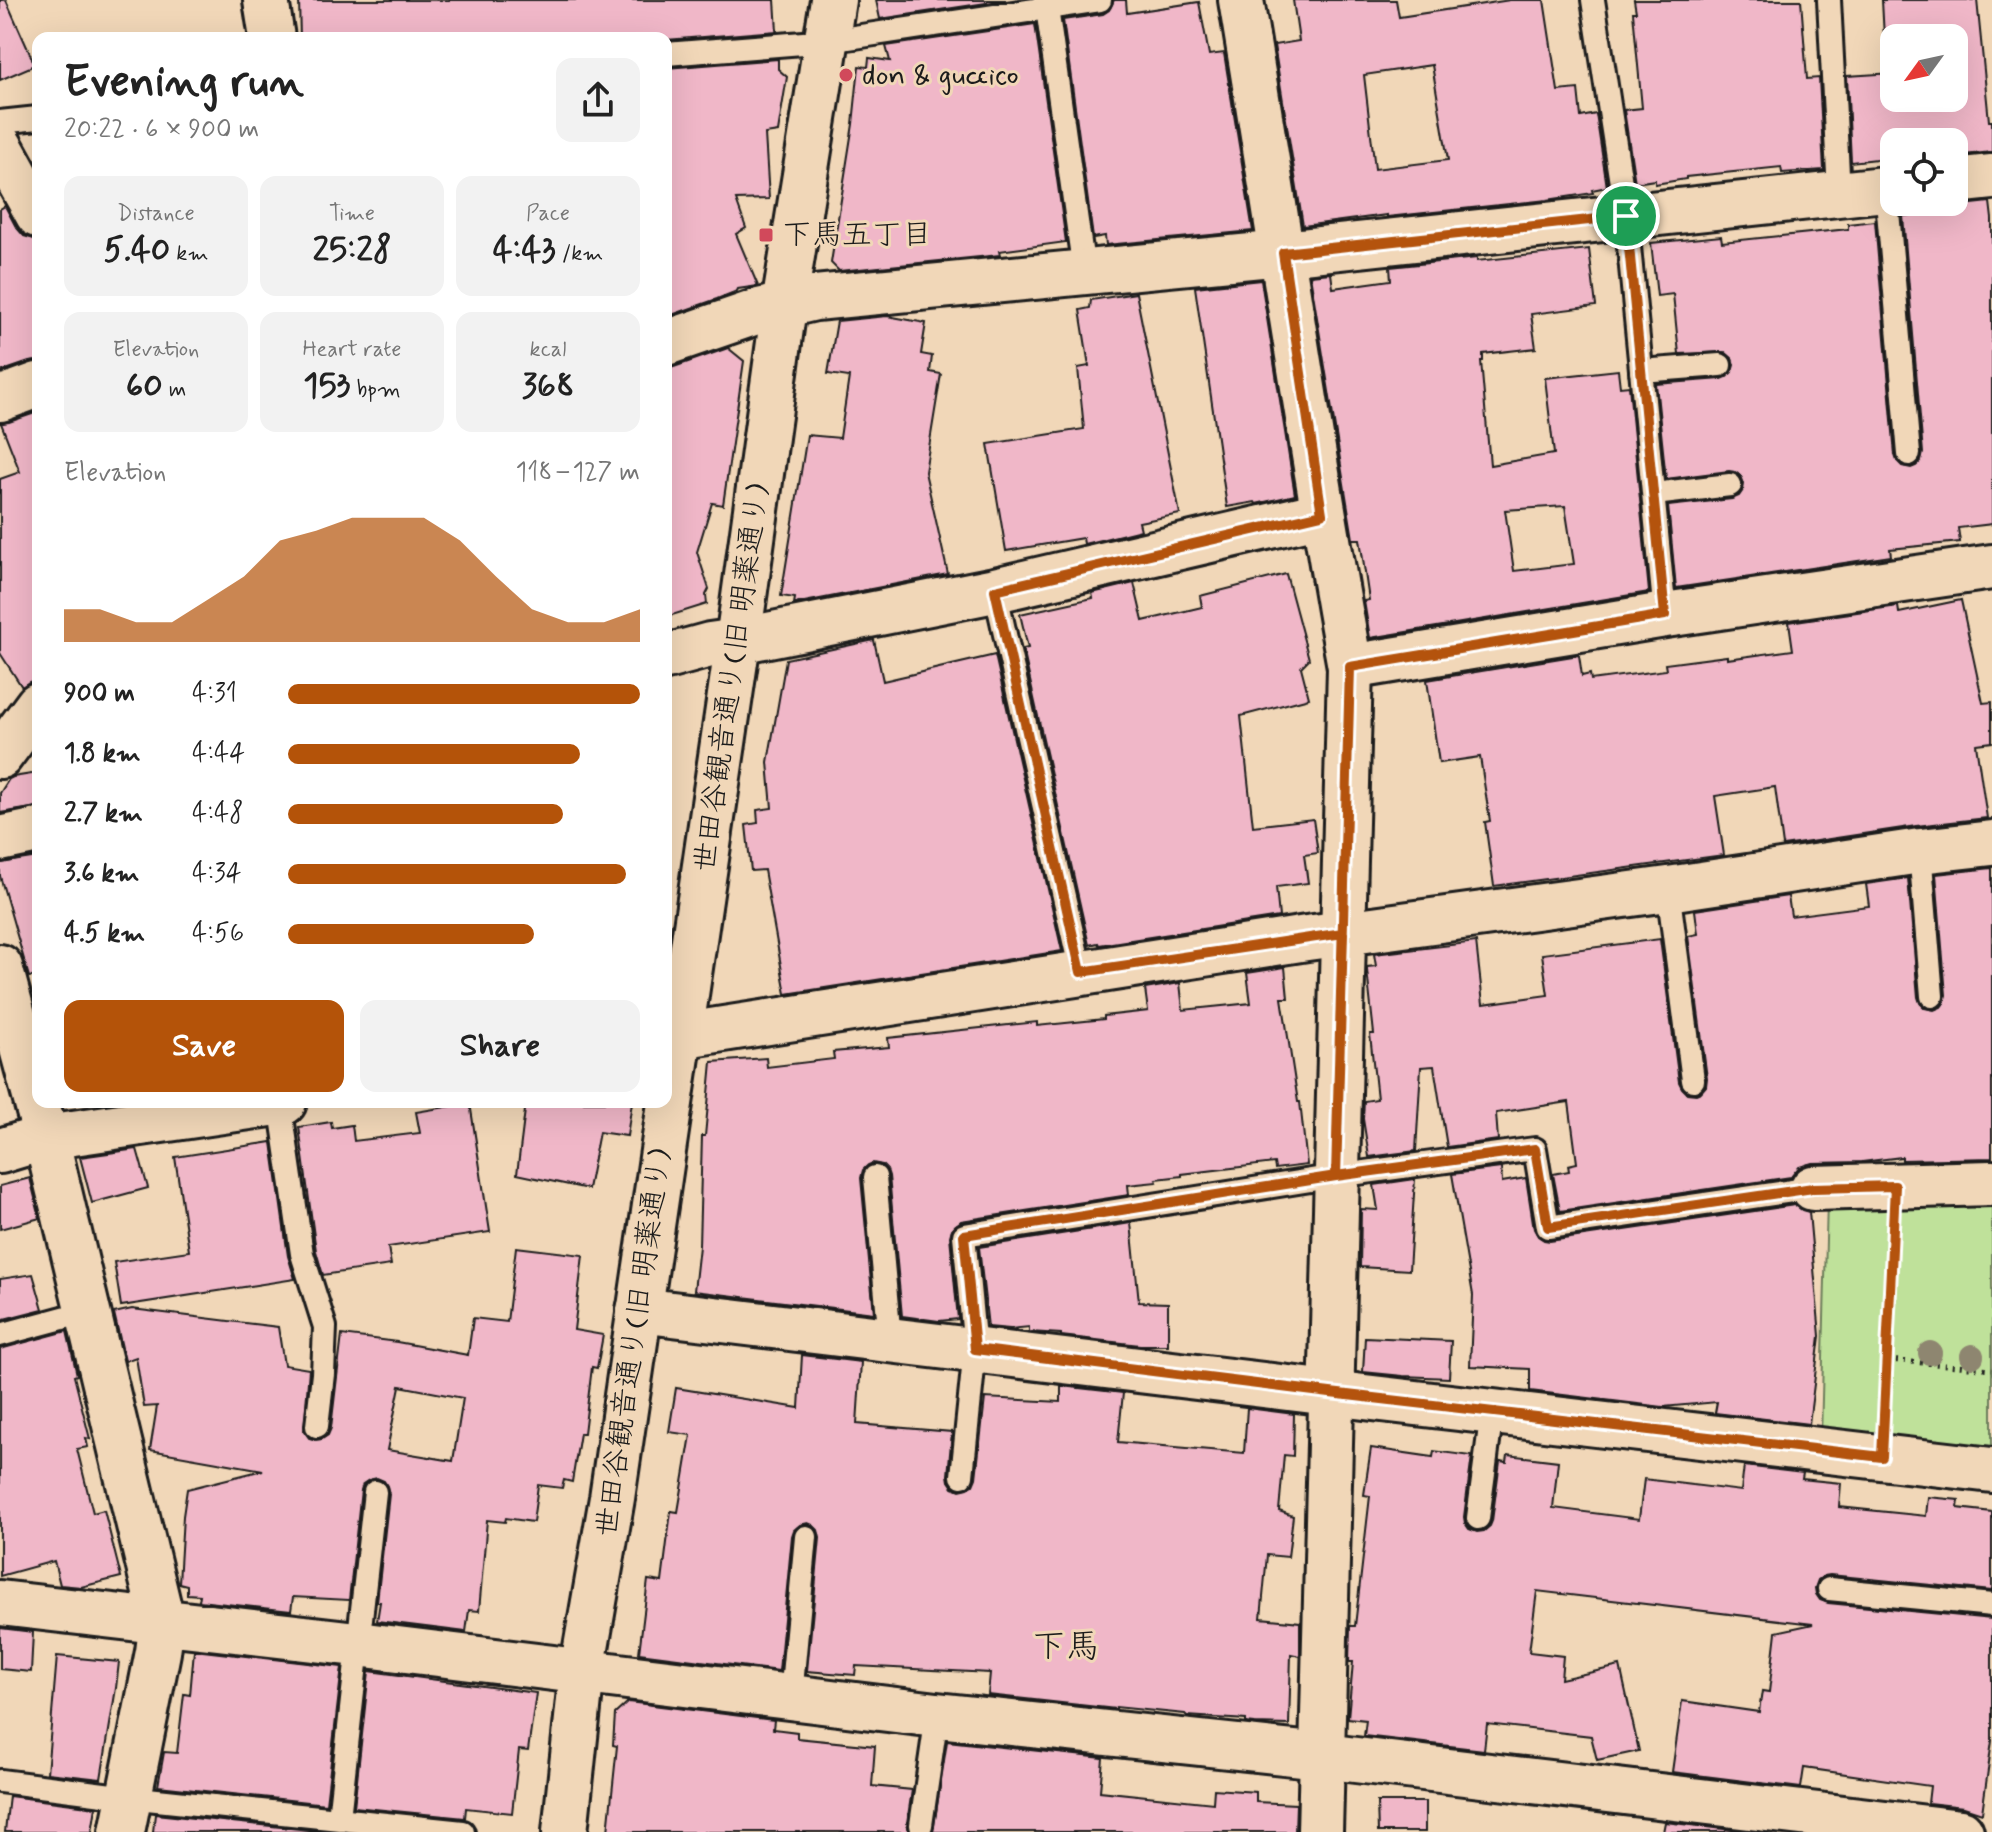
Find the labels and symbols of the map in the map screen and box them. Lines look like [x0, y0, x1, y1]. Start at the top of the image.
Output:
north arrow [1880, 24, 1968, 112]
place label: don & guccico [862, 56, 1019, 95]
marker: don & guccico [837, 66, 855, 84]
pin [1592, 182, 1660, 250]
place label: 下馬五丁目 [782, 216, 932, 255]
marker: 下馬五丁目 [757, 226, 775, 244]
street label: 世田谷観音通り(旧 明薬通り) [685, 481, 779, 875]
street label: 世田谷観音通り(旧 明薬通り) [587, 1146, 681, 1540]
district label: 下馬 [1032, 1625, 1100, 1670]

